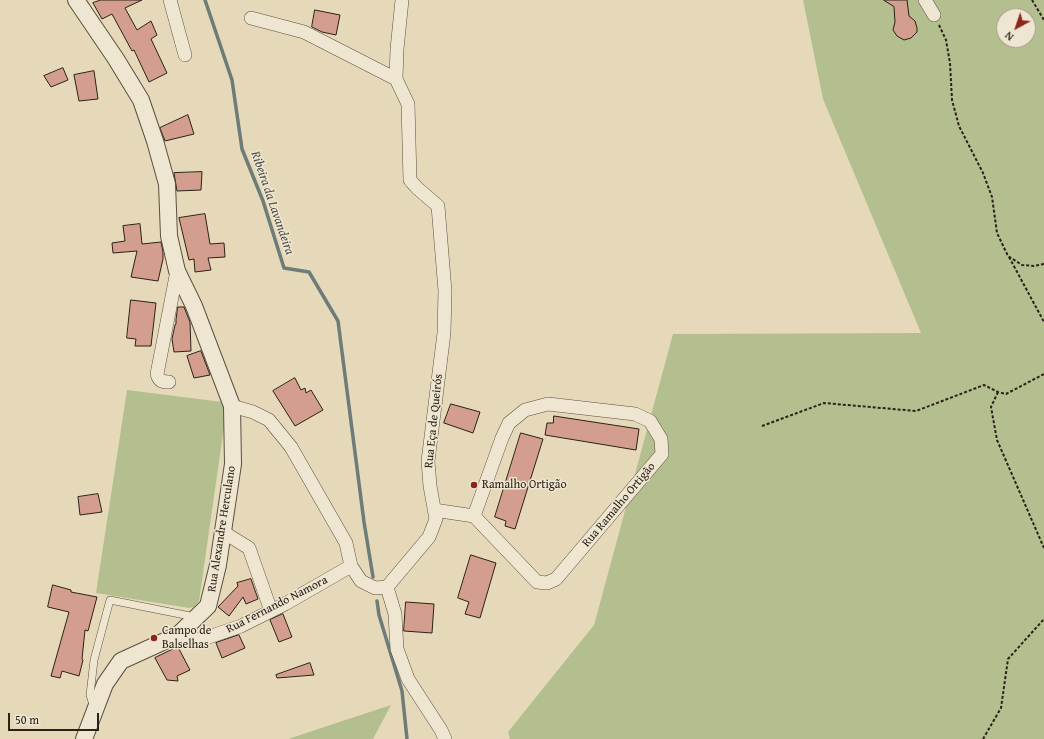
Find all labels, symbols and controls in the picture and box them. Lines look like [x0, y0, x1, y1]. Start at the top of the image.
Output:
north arrow [996, 8, 1036, 48]
text: N [1001, 28, 1017, 45]
water label: Ribeira da Lavandeira [247, 149, 297, 257]
street label: Rua Eça de Queirós [422, 373, 446, 469]
street label: Rua Ramalho Ortigão [579, 460, 659, 550]
street label: Rua Alexandre Herculano [205, 465, 239, 593]
place label: Ramalho Ortigão [482, 478, 567, 492]
marker: Ramalho Ortigão [469, 480, 479, 490]
street label: Rua Fernando Namora [224, 573, 330, 637]
place label: Campo de Balselhas [162, 624, 211, 652]
marker: Campo de Balselhas [149, 633, 159, 643]
scale bar [10, 705, 101, 731]
text: 50 m [15, 711, 39, 728]

